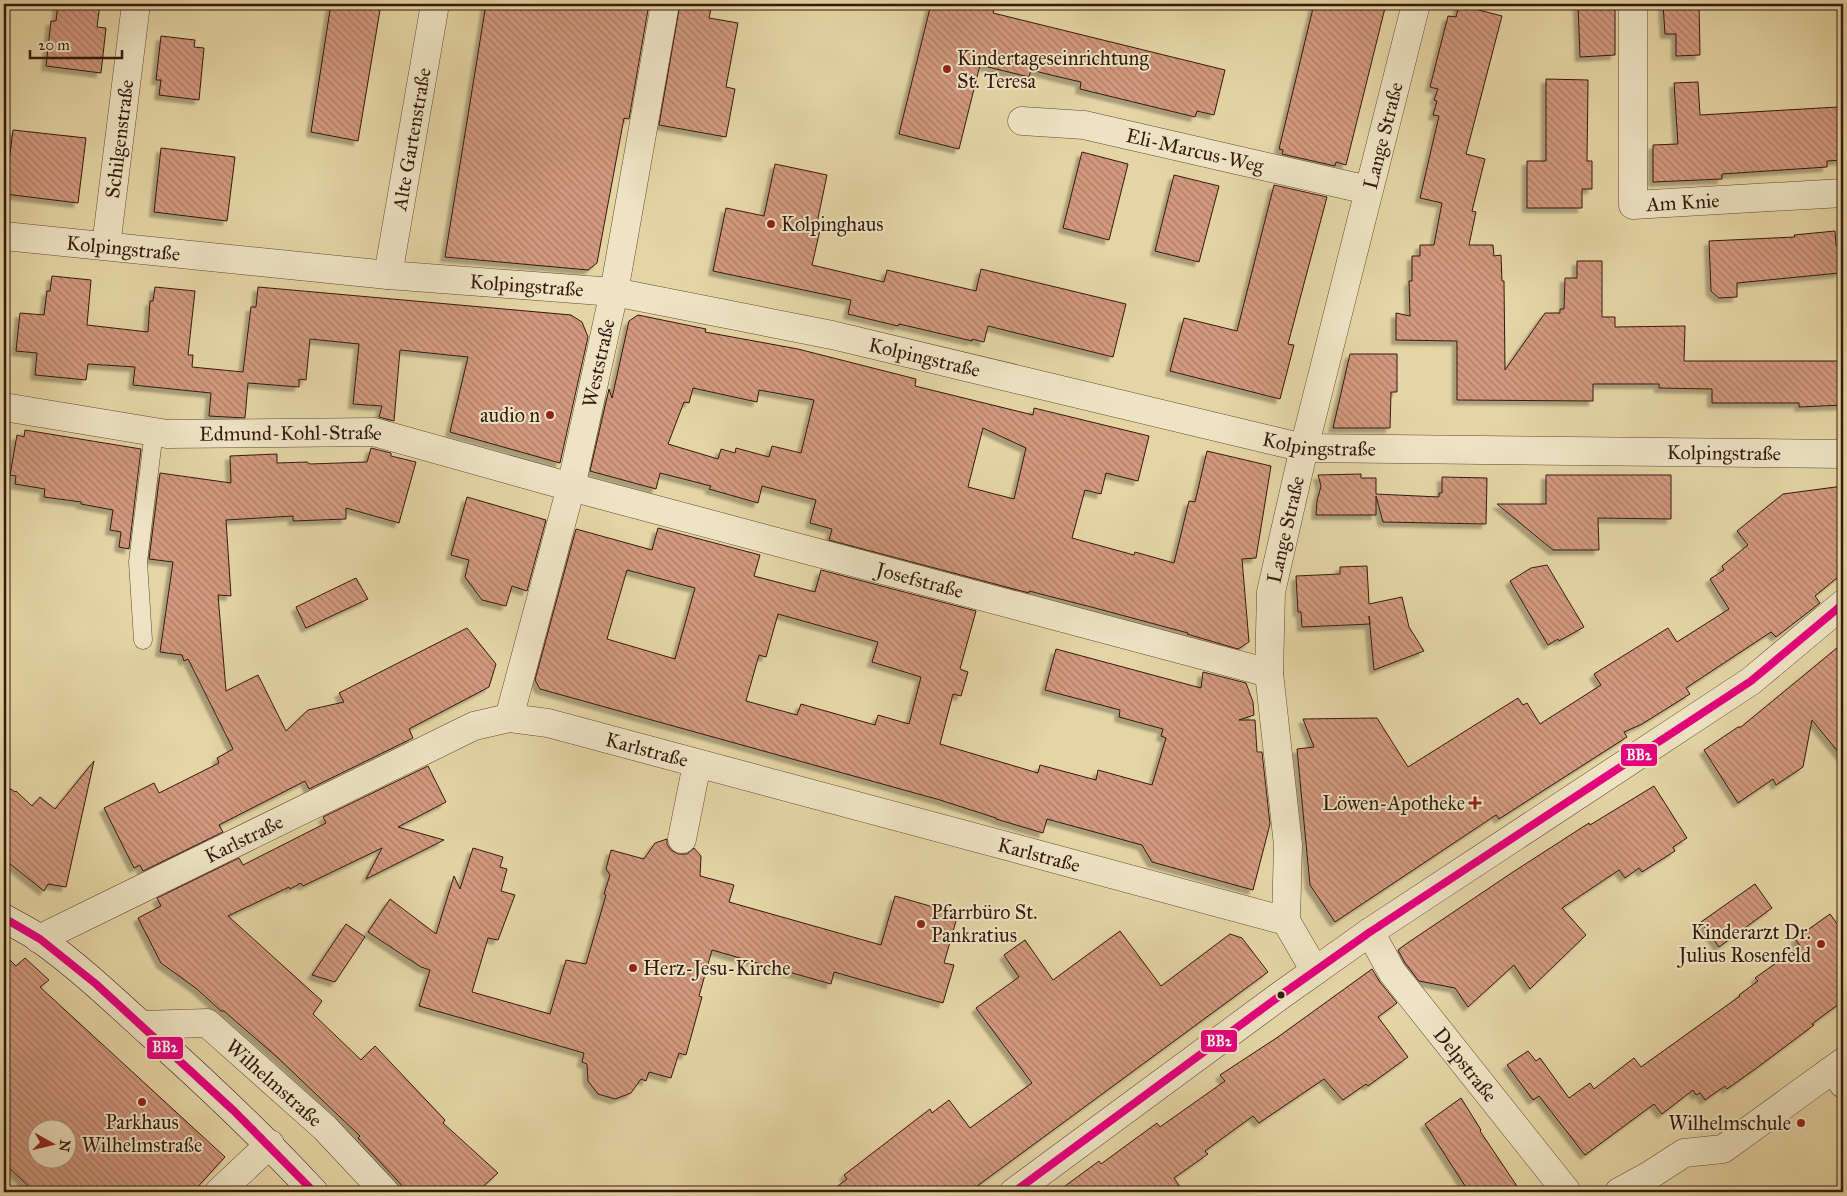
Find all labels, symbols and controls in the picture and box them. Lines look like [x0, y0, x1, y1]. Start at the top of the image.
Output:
scale bar [30, 28, 122, 60]
text: 20 m [38, 36, 70, 54]
place label: Kindertageseinrichtung St. Teresa [957, 46, 1149, 93]
marker: Kindertageseinrichtung St. Teresa [941, 63, 953, 75]
street label: Alte Gartenstraße [387, 66, 436, 213]
street label: Schilgenstraße [100, 78, 139, 200]
street label: Lange Straße [1358, 79, 1408, 191]
street label: Eli-Marcus-Weg [1124, 123, 1267, 179]
street label: Am Knie [1645, 188, 1720, 216]
place label: Kolpinghaus [781, 212, 884, 237]
marker: Kolpinghaus [765, 218, 777, 230]
street label: Kolpingstraße [65, 230, 181, 266]
street label: Kolpingstraße [469, 269, 584, 302]
street label: Weststraße [577, 317, 620, 410]
street label: Kolpingstraße [866, 332, 983, 382]
place label: audio n [480, 403, 540, 427]
marker: audio n [544, 409, 556, 421]
street label: Edmund-Kohl-Straße [199, 420, 385, 446]
street label: Kolpingstraße [1260, 426, 1376, 461]
street label: Kolpingstraße [1667, 440, 1781, 466]
street label: Lange Straße [1261, 474, 1309, 585]
street label: Josefstraße [872, 556, 966, 603]
street label: Karlstraße [603, 727, 691, 772]
line badge: BB2 [1620, 743, 1658, 767]
text: BB2 [1626, 747, 1653, 764]
place label: Löwen-Apotheke [1322, 791, 1465, 815]
marker: Löwen-Apotheke [1469, 797, 1481, 809]
street label: Karlstraße [201, 809, 287, 868]
street label: Karlstraße [995, 832, 1083, 877]
place label: Pfarrbüro St. Pankratius [931, 900, 1038, 947]
marker: Pfarrbüro St. Pankratius [915, 918, 927, 930]
place label: Kinderarzt Dr. Julius Rosenfeld [1677, 920, 1811, 968]
marker: Kinderarzt Dr. Julius Rosenfeld [1815, 938, 1827, 950]
place label: Herz-Jesu-Kirche [643, 956, 791, 981]
marker: Herz-Jesu-Kirche [627, 962, 639, 974]
unlabelled marker [1276, 990, 1286, 1000]
street label: Delpstraße [1429, 1022, 1503, 1107]
line badge: BB2 [1200, 1029, 1238, 1053]
text: BB2 [1206, 1033, 1233, 1050]
street label: Wilhelmstraße [221, 1034, 327, 1132]
line badge: BB2 [146, 1036, 184, 1060]
text: BB2 [152, 1039, 179, 1056]
marker: Parkhaus Wilhelmstraße [136, 1096, 148, 1108]
place label: Parkhaus Wilhelmstraße [82, 1110, 202, 1157]
place label: Wilhelmschule [1668, 1111, 1791, 1135]
marker: Wilhelmschule [1795, 1117, 1807, 1129]
north arrow [28, 1118, 78, 1168]
text: N [55, 1139, 74, 1153]

